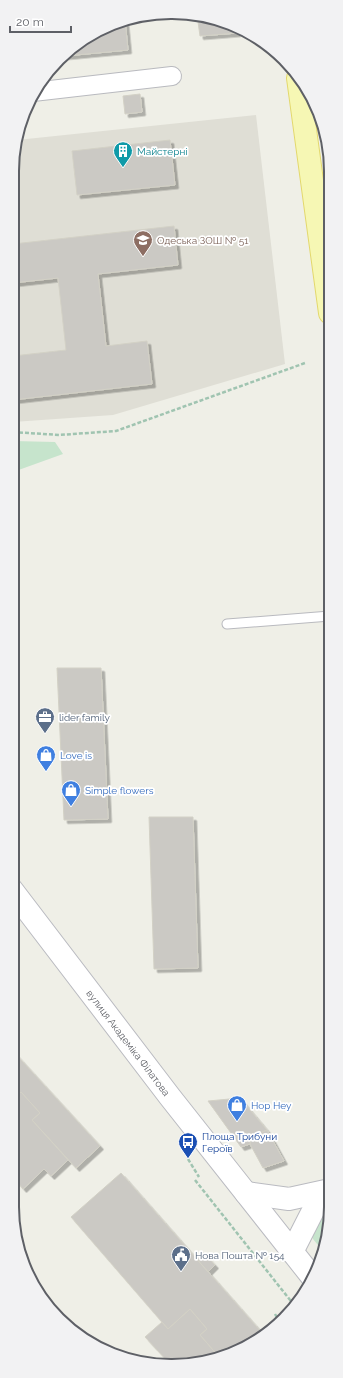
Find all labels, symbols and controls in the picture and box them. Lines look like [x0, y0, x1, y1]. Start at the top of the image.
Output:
scale bar [10, 8, 71, 34]
text: 20 m [16, 15, 44, 29]
building icon: Майстерні [112, 140, 134, 168]
place label: Майстерні [137, 146, 187, 157]
school or university icon: Одеська ЗОШ № 51 [132, 229, 154, 257]
place label: Одеська ЗОШ № 51 [157, 235, 249, 246]
office icon: lider family [34, 706, 56, 734]
place label: lider family [59, 712, 110, 723]
shop icon: Love is [35, 744, 57, 772]
place label: Love is [60, 750, 92, 761]
shop icon: Simple flowers [60, 779, 82, 807]
place label: Simple flowers [85, 785, 154, 796]
street label: вулиця Академіка Філатова [84, 988, 172, 1098]
shop icon: Hop Hey [226, 1094, 248, 1122]
place label: Hop Hey [251, 1100, 292, 1111]
bus stop icon: Площа Трибуни Героїв [177, 1131, 199, 1159]
place label: Площа Трибуни Героїв [202, 1131, 277, 1154]
public building icon: Нова Пошта № 154 [170, 1244, 192, 1272]
place label: Нова Пошта № 154 [195, 1250, 285, 1261]

